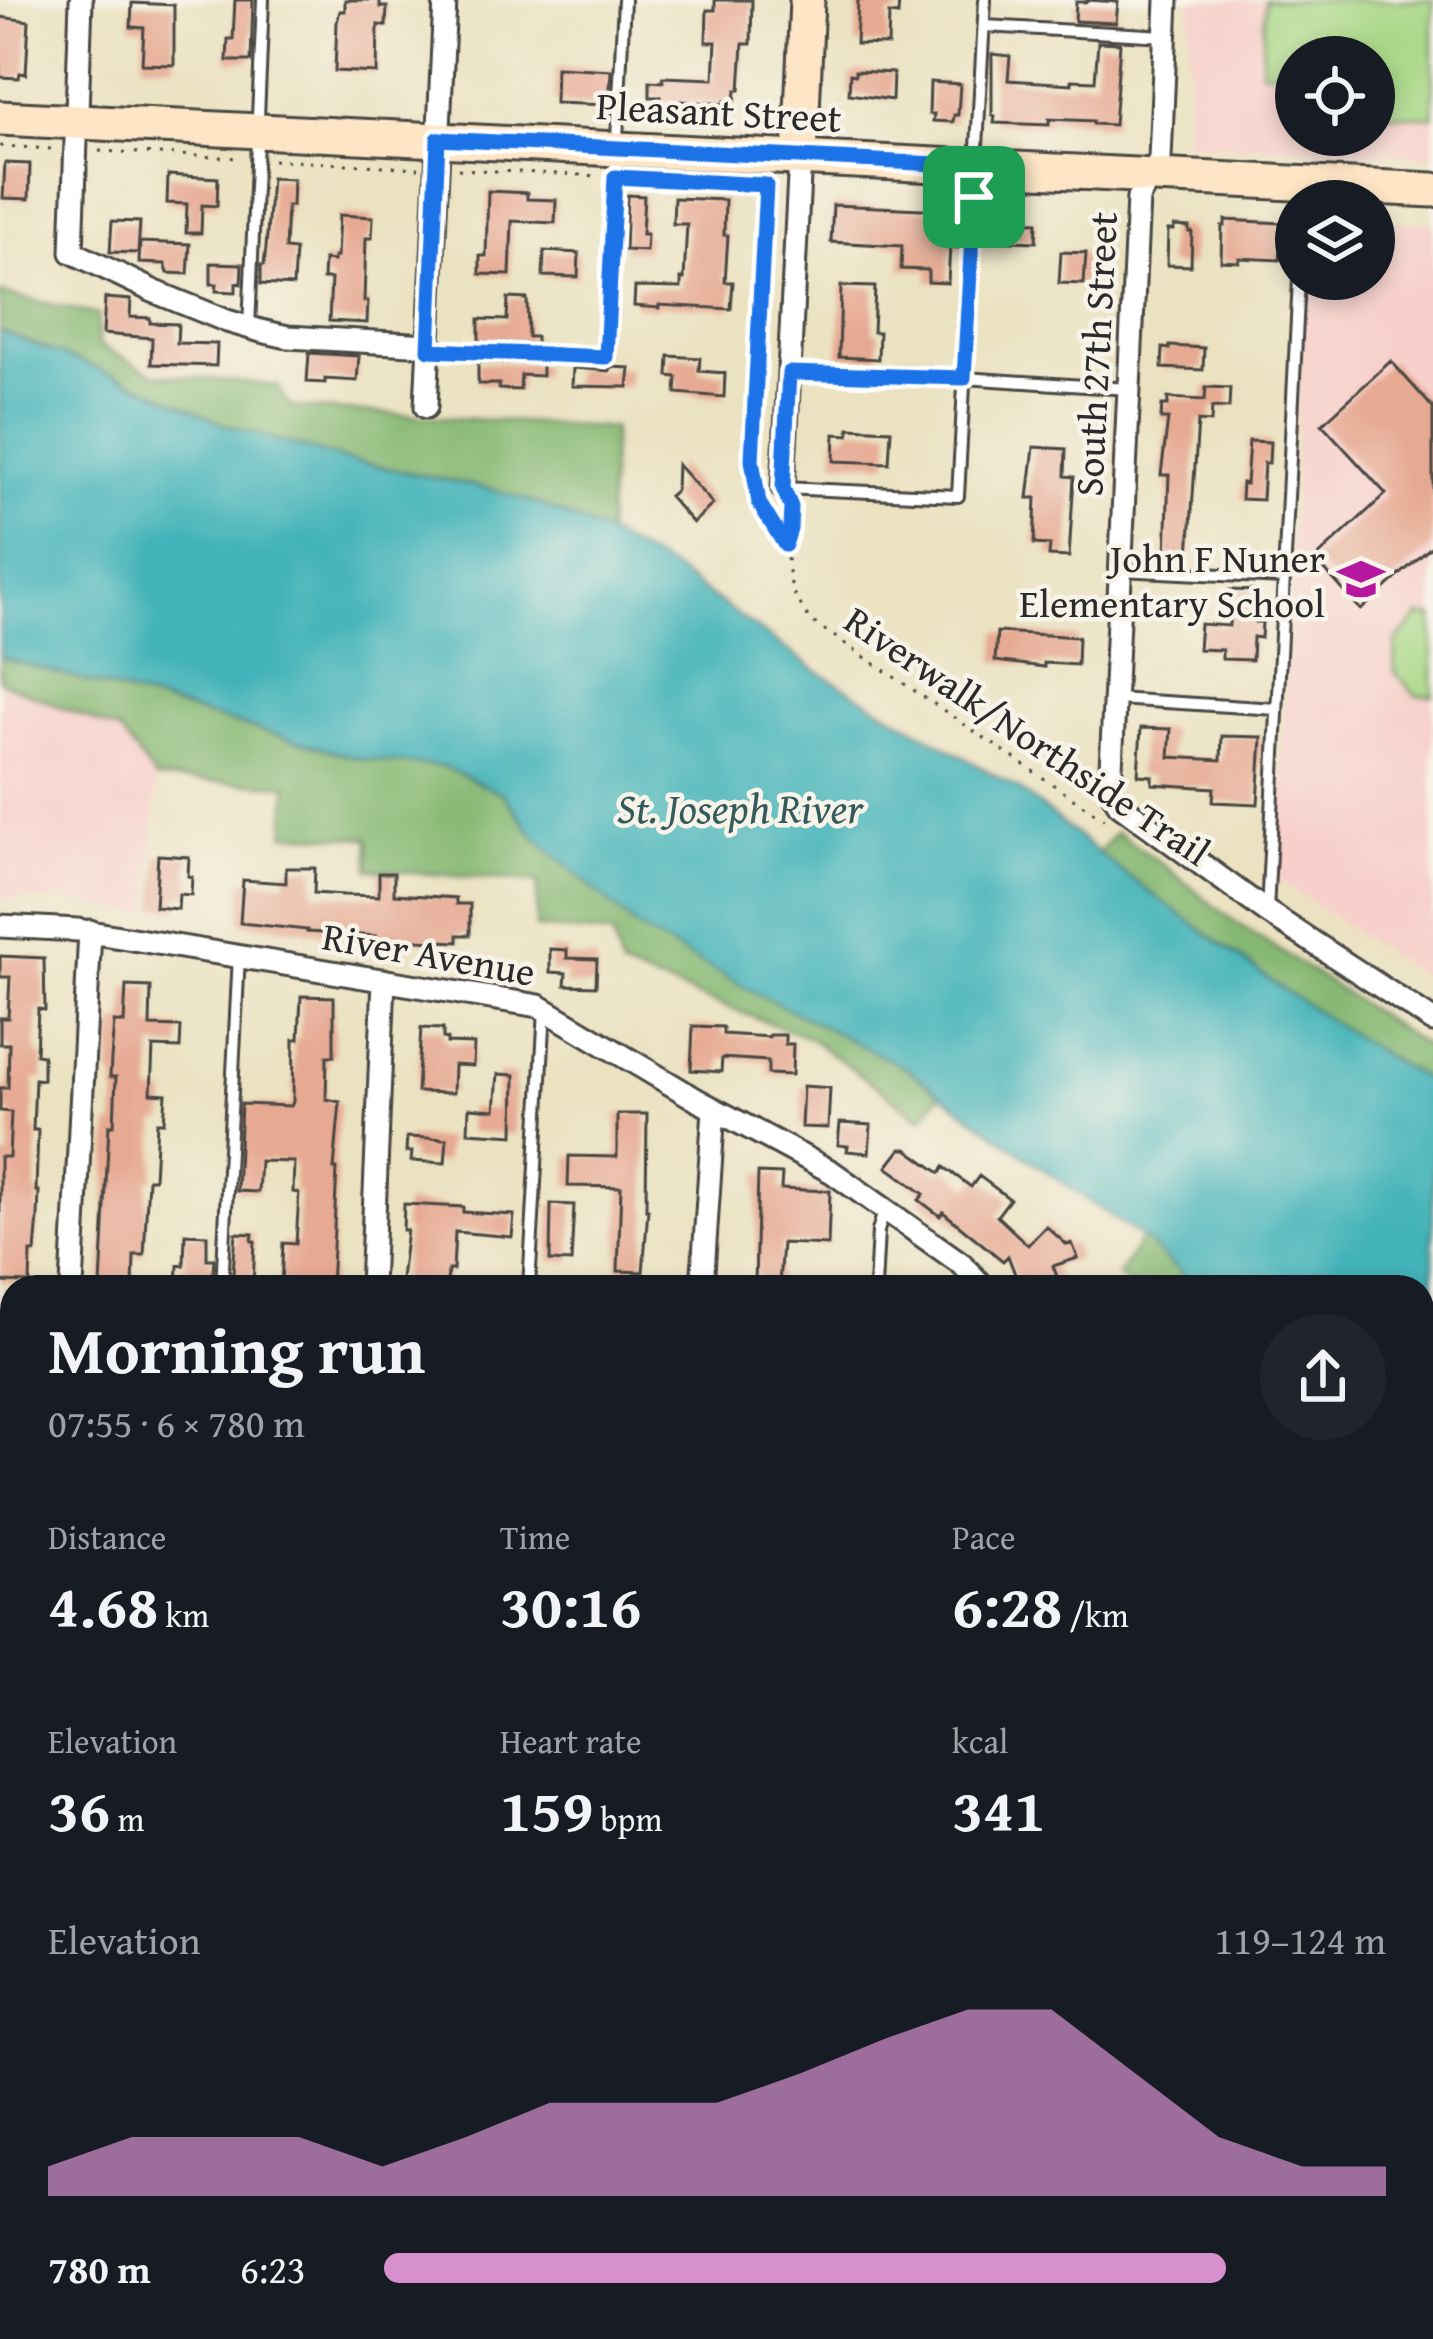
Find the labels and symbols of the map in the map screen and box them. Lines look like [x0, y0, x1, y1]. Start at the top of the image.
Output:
street label: Pleasant Street [595, 76, 843, 146]
pin [923, 146, 1025, 248]
street label: South 27th Street [1059, 210, 1131, 498]
place label: John F Nuner Elementary School [1019, 529, 1325, 631]
school or university icon: John F Nuner Elementary School [1336, 554, 1386, 604]
street label: Riverwalk/Northside Trail [834, 591, 1222, 879]
water label: St. Joseph River [617, 777, 864, 838]
street label: River Avenue [318, 906, 540, 1000]

